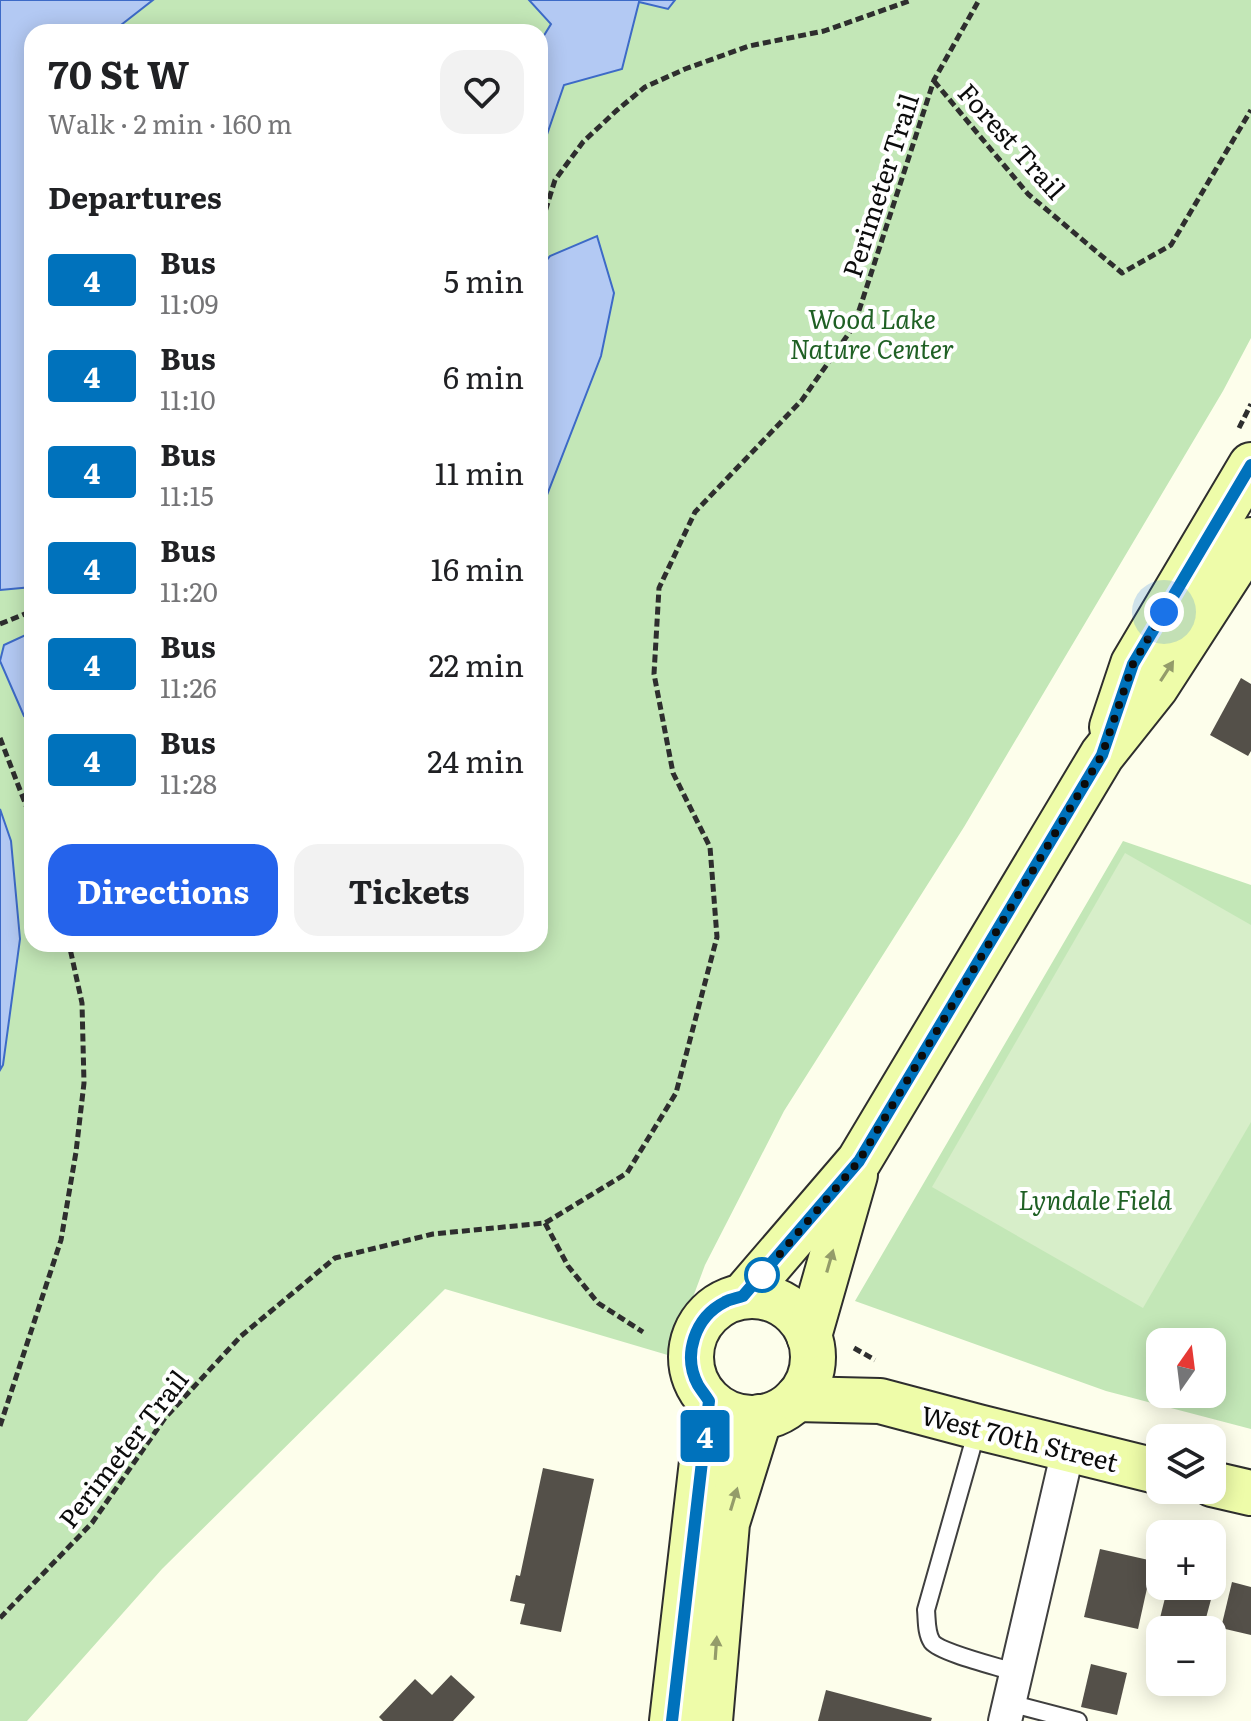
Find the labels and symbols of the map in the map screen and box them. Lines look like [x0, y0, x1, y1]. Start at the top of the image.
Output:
street label: Forest Trail [950, 73, 1076, 207]
street label: Perimeter Trail [831, 88, 927, 282]
park label: Wood Lake Nature Center [790, 298, 954, 367]
your location [1144, 592, 1184, 632]
one-way arrow [1159, 660, 1174, 682]
park label: Lyndale Field [1018, 1179, 1172, 1218]
one-way arrow [825, 1248, 837, 1273]
unlabelled marker [745, 1258, 779, 1292]
north arrow [1146, 1328, 1226, 1408]
street label: Perimeter Trail [48, 1360, 196, 1535]
street label: West 70th Street [917, 1394, 1123, 1480]
line badge: 4 [679, 1410, 731, 1462]
one-way arrow [728, 1486, 741, 1510]
one-way arrow [710, 1635, 723, 1660]

